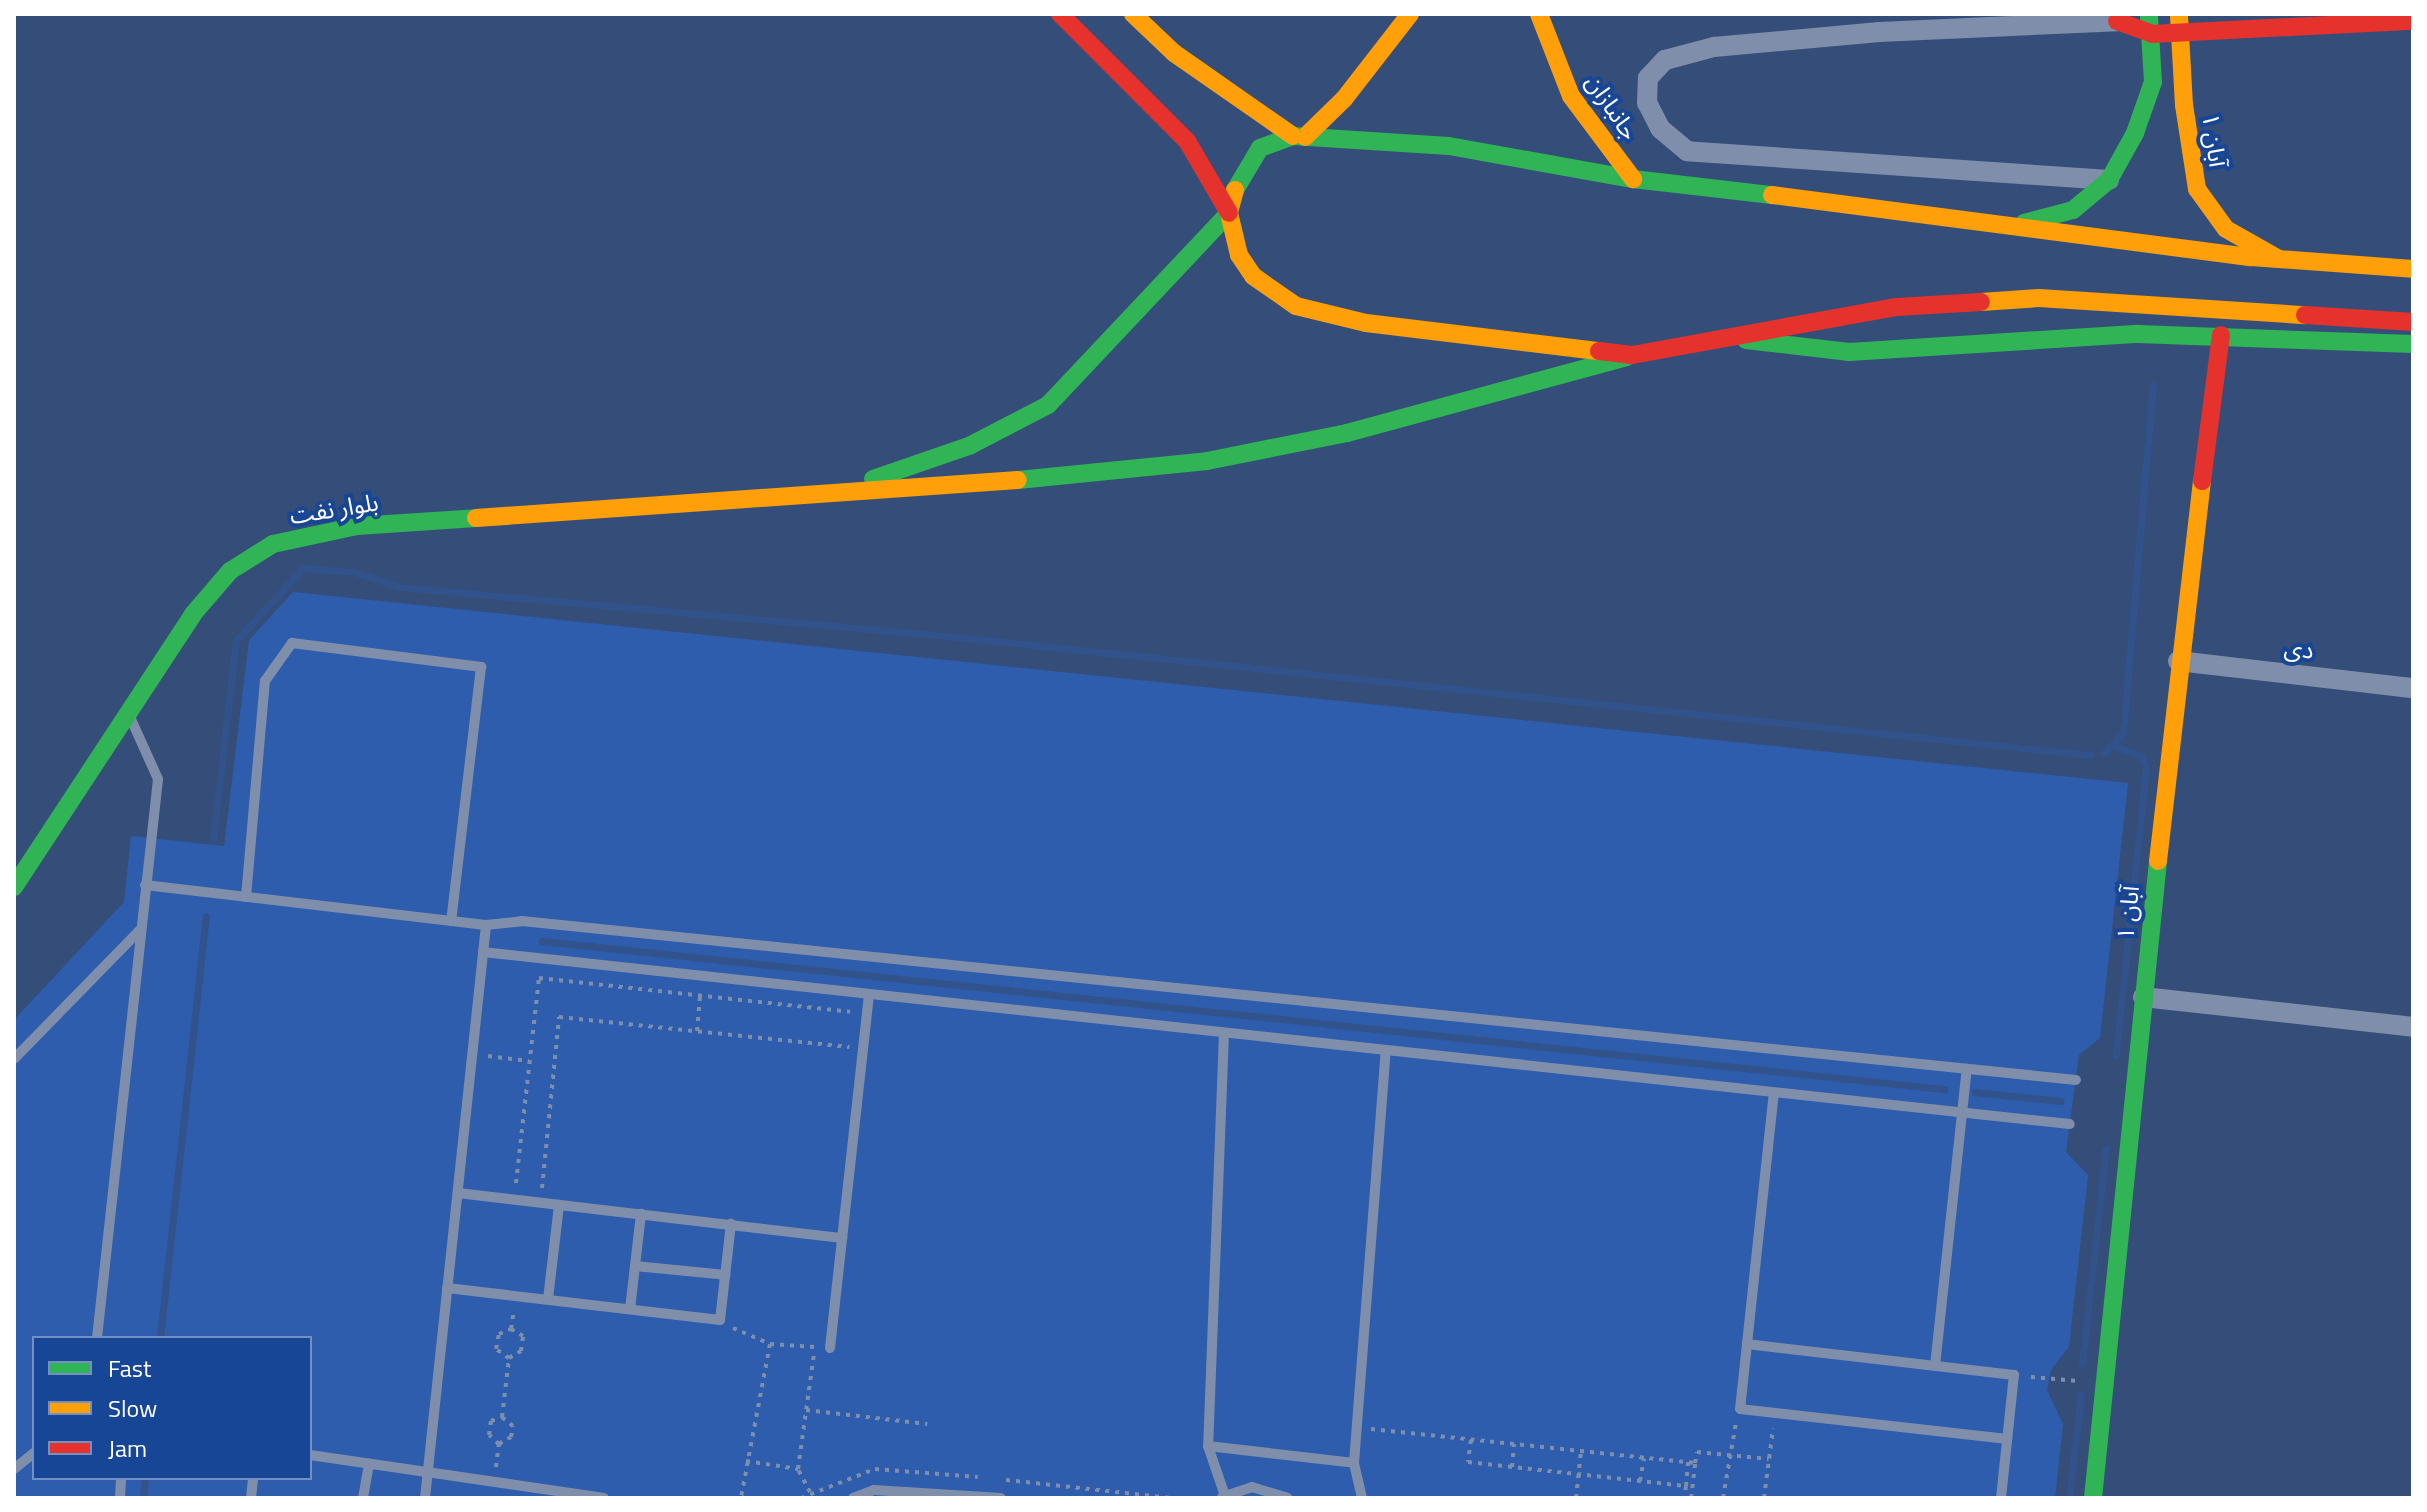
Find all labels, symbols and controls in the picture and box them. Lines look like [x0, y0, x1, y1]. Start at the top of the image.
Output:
street label: جانبازان [1580, 69, 1644, 145]
street label: آبان ۱ [2196, 111, 2232, 169]
street label: بلوار نفت [288, 488, 380, 530]
street label: دی [2283, 633, 2315, 665]
street label: آبان ۱ [2111, 884, 2145, 942]
legend [32, 1336, 312, 1480]
text: Fast [108, 1350, 151, 1386]
text: Slow [108, 1390, 157, 1426]
text: Jam [108, 1430, 147, 1466]

